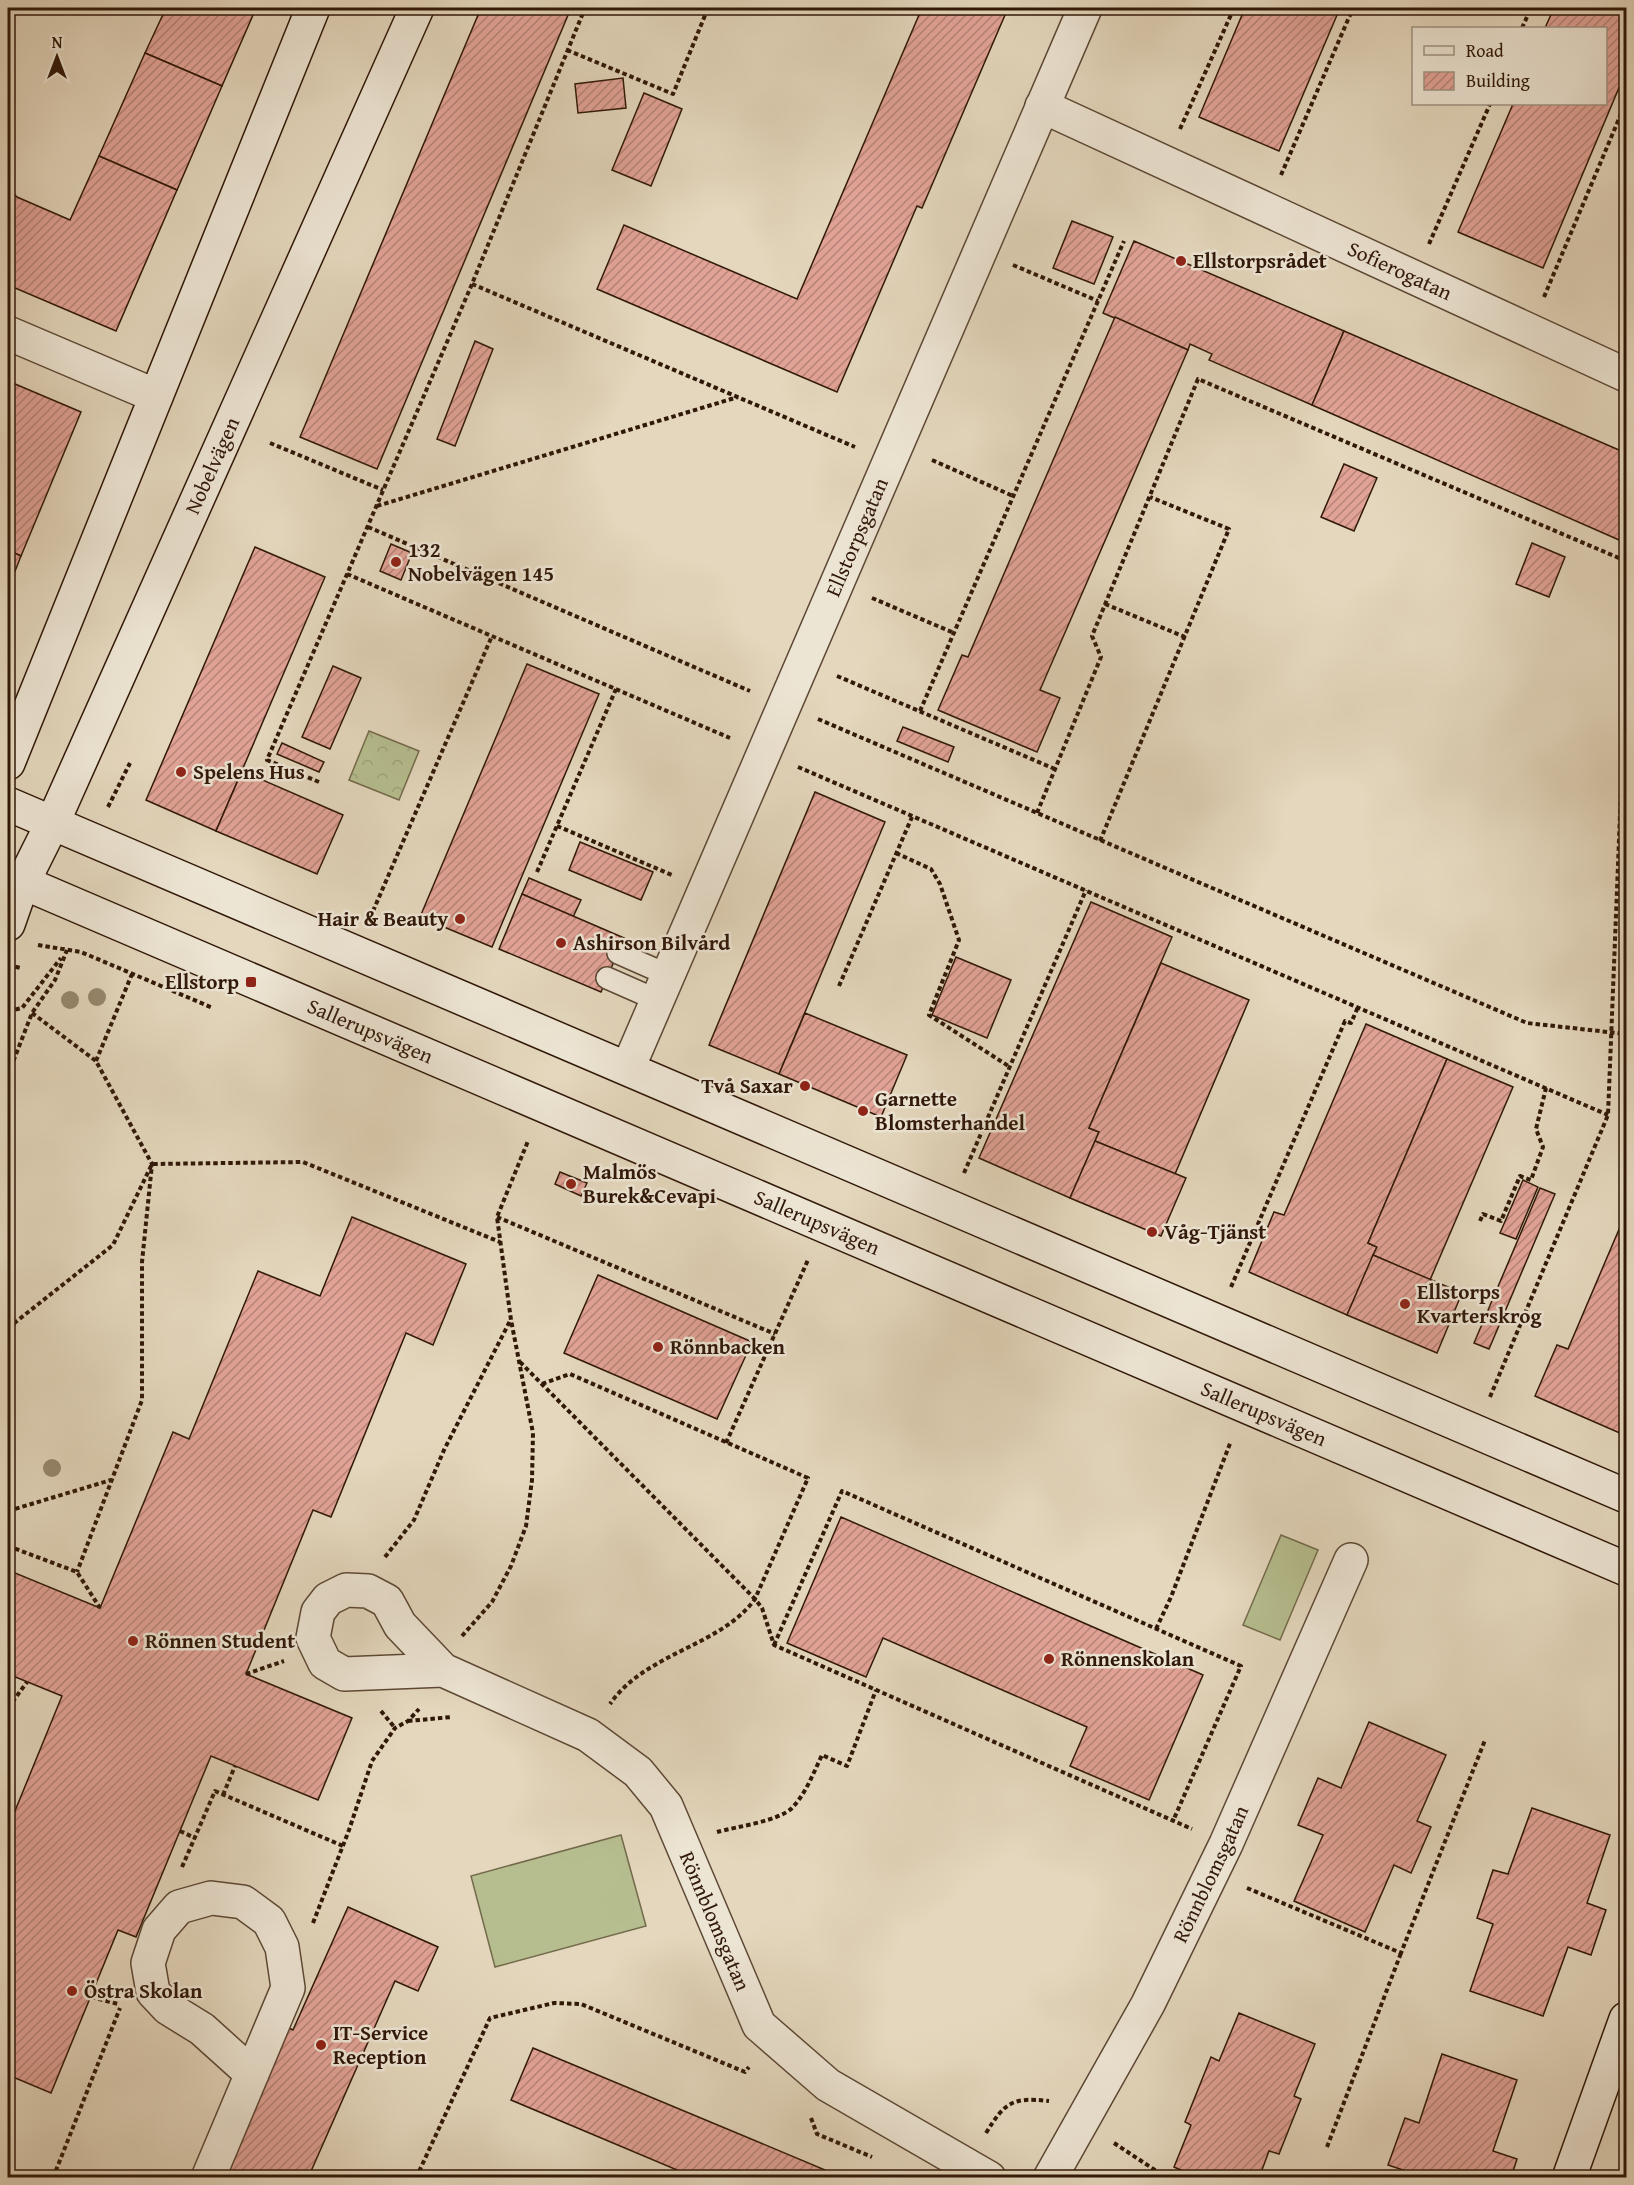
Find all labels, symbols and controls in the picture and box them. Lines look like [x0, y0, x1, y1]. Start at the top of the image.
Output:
north arrow [27, 27, 87, 87]
legend [1412, 27, 1607, 105]
text: N [52, 30, 63, 54]
text: Road [1466, 37, 1504, 64]
text: Building [1466, 67, 1530, 94]
street label: Sofierogatan [1343, 233, 1458, 308]
place label: Ellstorpsrådet [1193, 245, 1327, 276]
marker: Ellstorpsrådet [1174, 254, 1188, 268]
street label: Nobelvägen [177, 412, 247, 519]
street label: Ellstorpsgatan [817, 472, 896, 601]
place label: 132 Nobelvägen 145 [408, 534, 554, 589]
marker: 132 Nobelvägen 145 [389, 555, 403, 569]
place label: Spelens Hus [193, 756, 305, 787]
marker: Spelens Hus [174, 765, 188, 779]
place label: Hair & Beauty [318, 903, 448, 934]
marker: Hair & Beauty [453, 912, 467, 926]
place label: Ashirson Bilvård [573, 927, 730, 958]
marker: Ashirson Bilvård [554, 936, 568, 950]
place label: Ellstorp [165, 966, 239, 997]
marker: Ellstorp [244, 975, 258, 989]
street label: Sallerupsvägen [303, 990, 438, 1071]
place label: Två Saxar [701, 1070, 793, 1101]
marker: Två Saxar [798, 1079, 812, 1093]
place label: Garnette Blomsterhandel [875, 1083, 1026, 1138]
marker: Garnette Blomsterhandel [856, 1104, 870, 1118]
place label: Malmös Burek&Cevapi [583, 1156, 717, 1211]
marker: Malmös Burek&Cevapi [564, 1177, 578, 1191]
street label: Sallerupsvägen [749, 1181, 885, 1263]
place label: Våg-Tjänst [1164, 1216, 1266, 1247]
marker: Våg-Tjänst [1145, 1225, 1159, 1239]
place label: Ellstorps Kvarterskrog [1417, 1276, 1542, 1331]
marker: Ellstorps Kvarterskrog [1398, 1297, 1412, 1311]
place label: Rönnbacken [670, 1331, 785, 1362]
marker: Rönnbacken [651, 1340, 665, 1354]
street label: Sallerupsvägen [1196, 1373, 1332, 1454]
place label: Rönnen Student [145, 1625, 295, 1656]
marker: Rönnen Student [126, 1634, 140, 1648]
place label: Rönnenskolan [1061, 1643, 1195, 1674]
marker: Rönnenskolan [1042, 1652, 1056, 1666]
street label: Rönnblomsgatan [1164, 1800, 1256, 1948]
street label: Rönnblomsgatan [672, 1846, 759, 1996]
place label: Östra Skolan [84, 1975, 203, 2006]
marker: Östra Skolan [65, 1984, 79, 1998]
place label: IT-Service Reception [333, 2017, 428, 2072]
marker: IT-Service Reception [314, 2038, 328, 2052]

